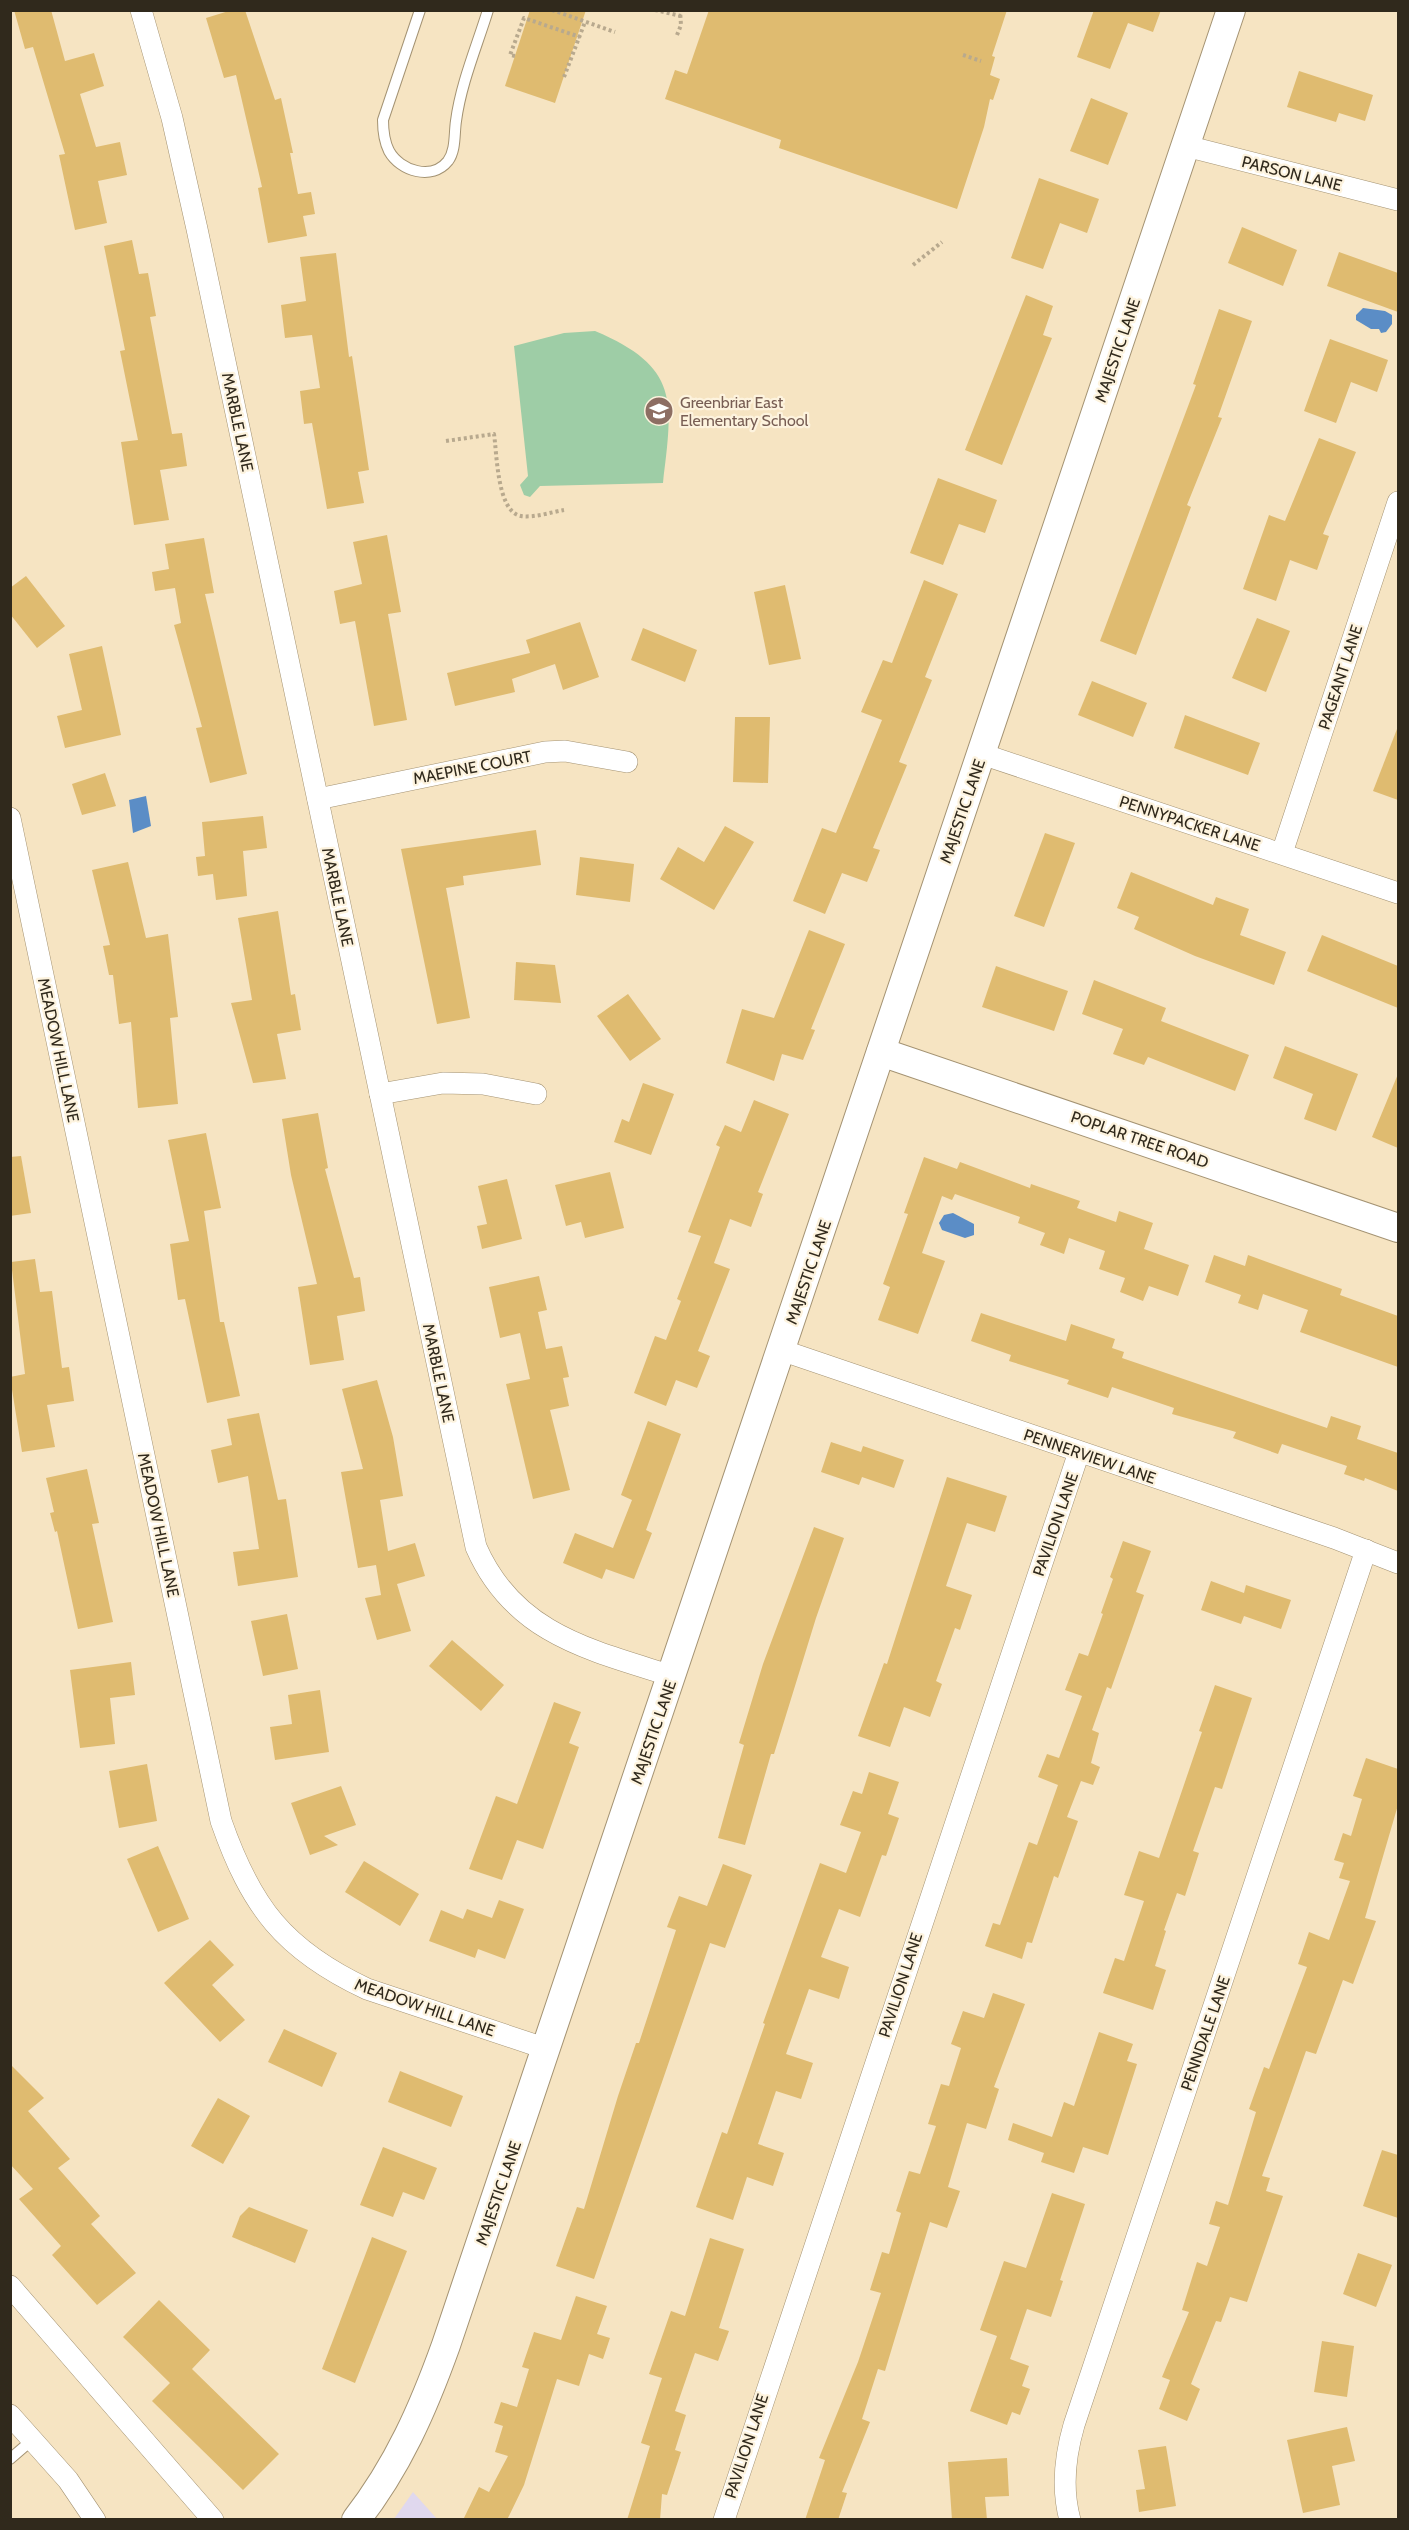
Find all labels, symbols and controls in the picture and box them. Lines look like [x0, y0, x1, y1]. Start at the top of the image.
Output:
street label: PARSON LANE [1240, 152, 1344, 195]
street label: MAJESTIC LANE [1091, 295, 1144, 405]
street label: MARBLE LANE [218, 371, 257, 473]
place label: Greenbriar East Elementary School [680, 393, 808, 430]
school or university icon: Greenbriar East Elementary School [643, 395, 675, 427]
street label: PAGEANT LANE [1315, 622, 1366, 732]
street label: MAEPINE COURT [411, 747, 533, 788]
street label: MAJESTIC LANE [936, 756, 989, 866]
street label: PENNYPACKER LANE [1117, 792, 1263, 855]
street label: MARBLE LANE [318, 846, 357, 948]
street label: MEADOW HILL LANE [34, 976, 83, 1124]
street label: POPLAR TREE ROAD [1068, 1107, 1211, 1172]
street label: MAJESTIC LANE [782, 1217, 835, 1327]
street label: MARBLE LANE [419, 1322, 458, 1424]
street label: PENNERVIEW LANE [1021, 1425, 1158, 1488]
street label: MEADOW HILL LANE [134, 1451, 183, 1599]
street label: PAVILION LANE [1029, 1470, 1082, 1579]
street label: MAJESTIC LANE [627, 1677, 680, 1787]
street label: PAVILION LANE [875, 1930, 926, 2040]
street label: PENNDALE LANE [1177, 1973, 1234, 2093]
street label: MEADOW HILL LANE [352, 1975, 498, 2040]
street label: MAJESTIC LANE [472, 2138, 525, 2248]
street label: PAVILION LANE [721, 2391, 772, 2501]

